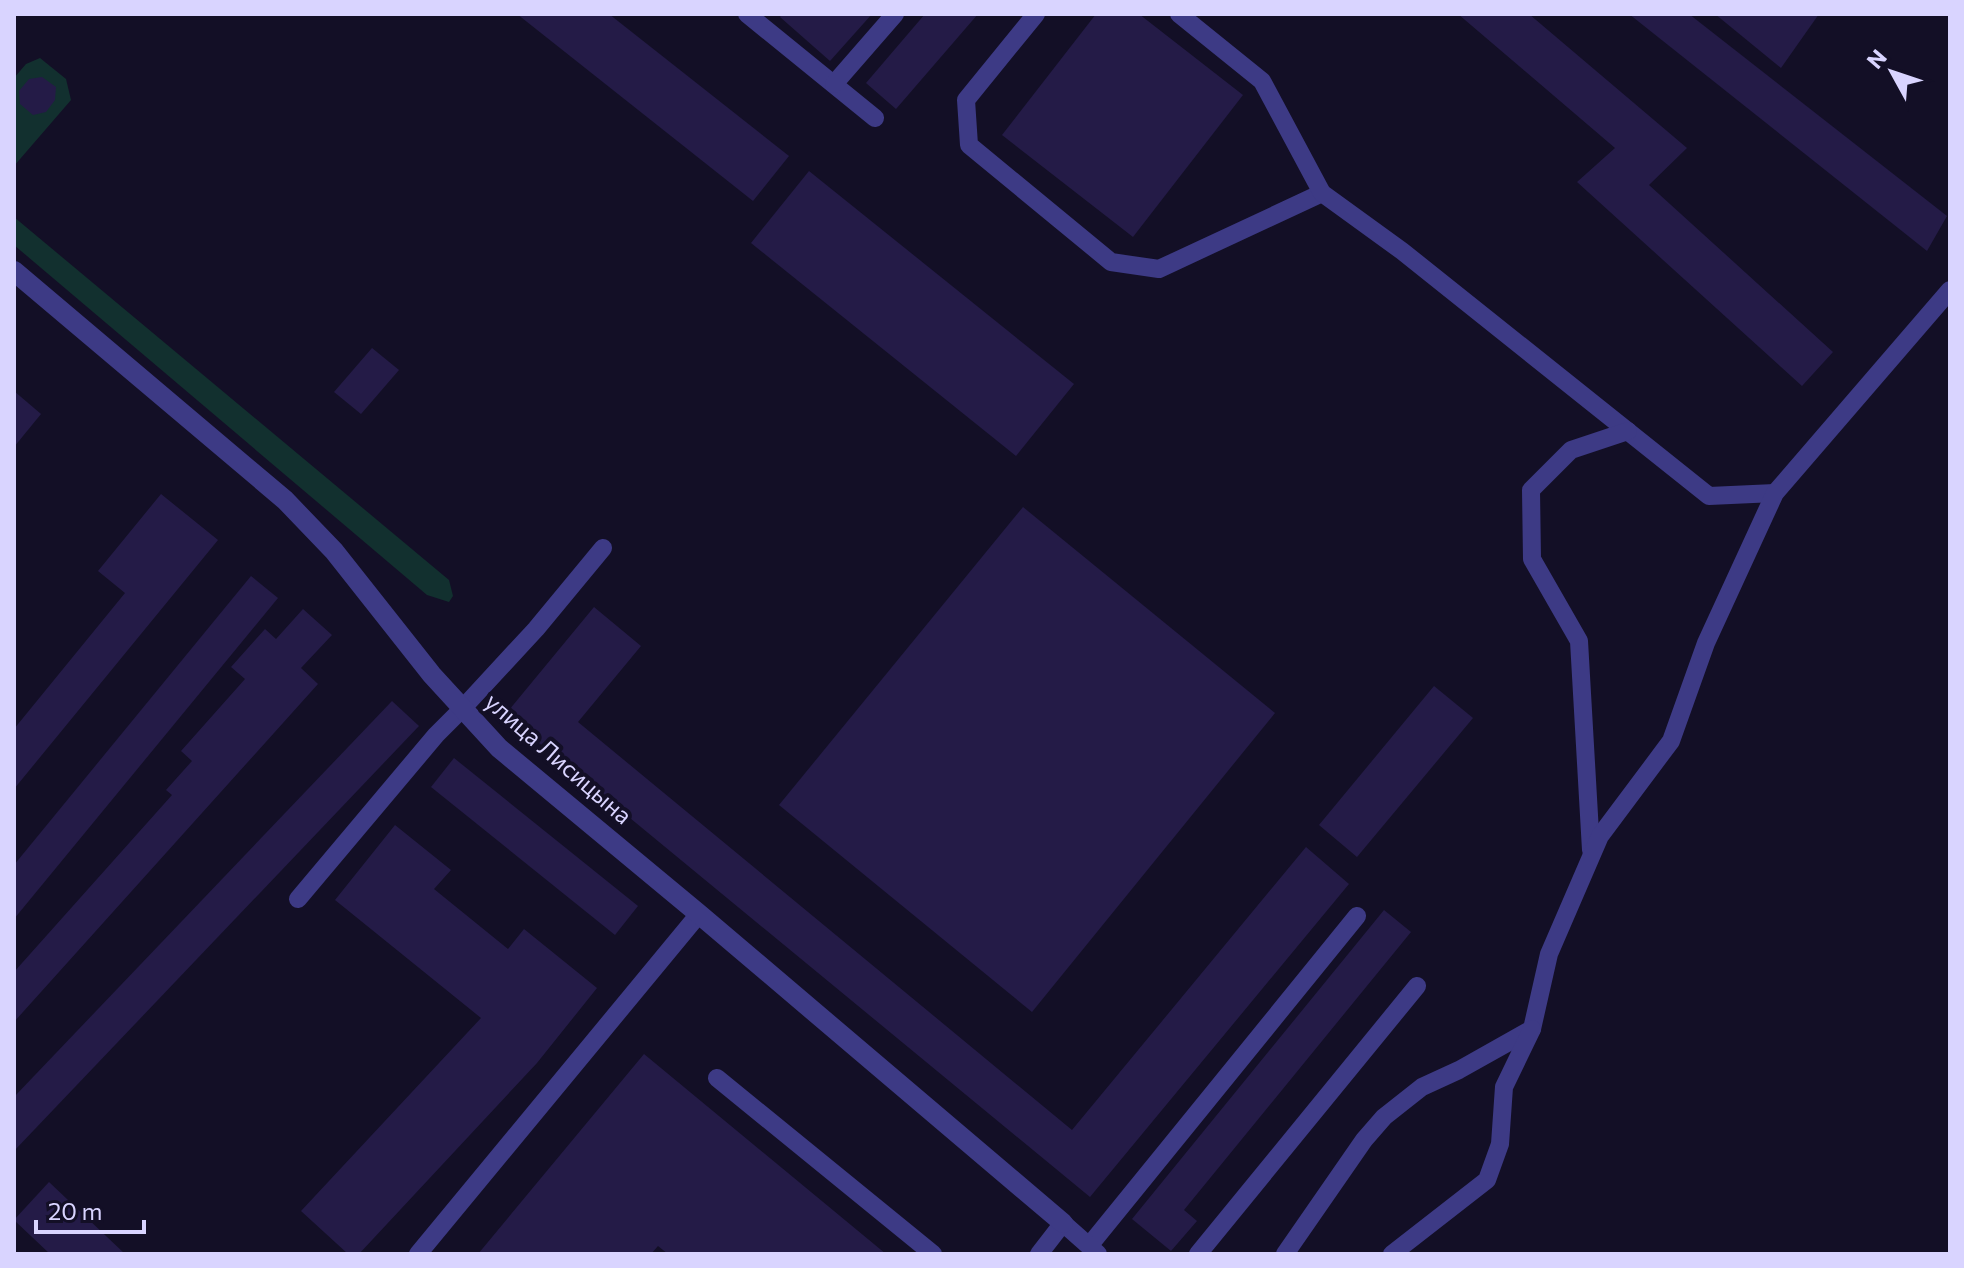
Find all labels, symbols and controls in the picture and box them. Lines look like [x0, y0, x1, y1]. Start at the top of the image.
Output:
north arrow [1852, 32, 1932, 112]
text: N [1861, 44, 1892, 74]
street label: улица Лисицына [480, 686, 638, 830]
scale bar [36, 1184, 144, 1234]
text: 20 m [48, 1196, 102, 1225]

